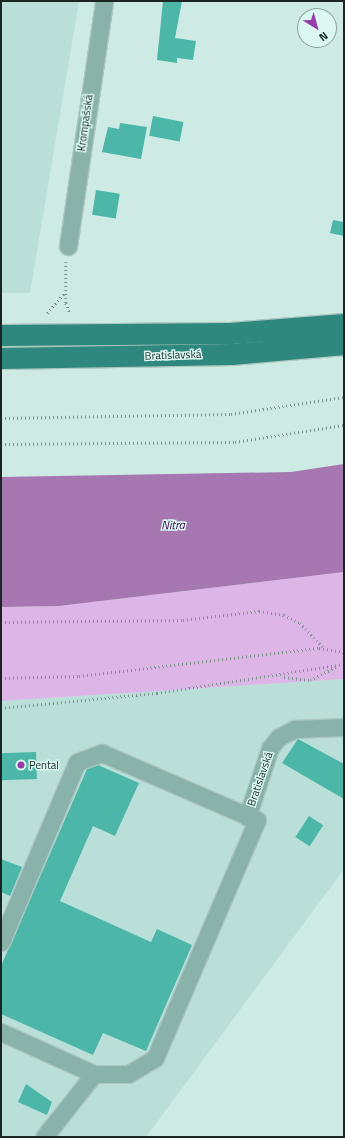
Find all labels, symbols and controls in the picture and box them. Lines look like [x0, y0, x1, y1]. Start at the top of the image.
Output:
north arrow [297, 8, 337, 48]
text: N [316, 28, 331, 45]
street label: Krompašská [74, 94, 96, 152]
street label: Bratislavská [145, 347, 201, 363]
water label: Nitra [161, 518, 185, 532]
street label: Bratislavská [245, 750, 275, 808]
place label: Pental [29, 758, 59, 772]
marker: Pental [16, 760, 26, 770]

